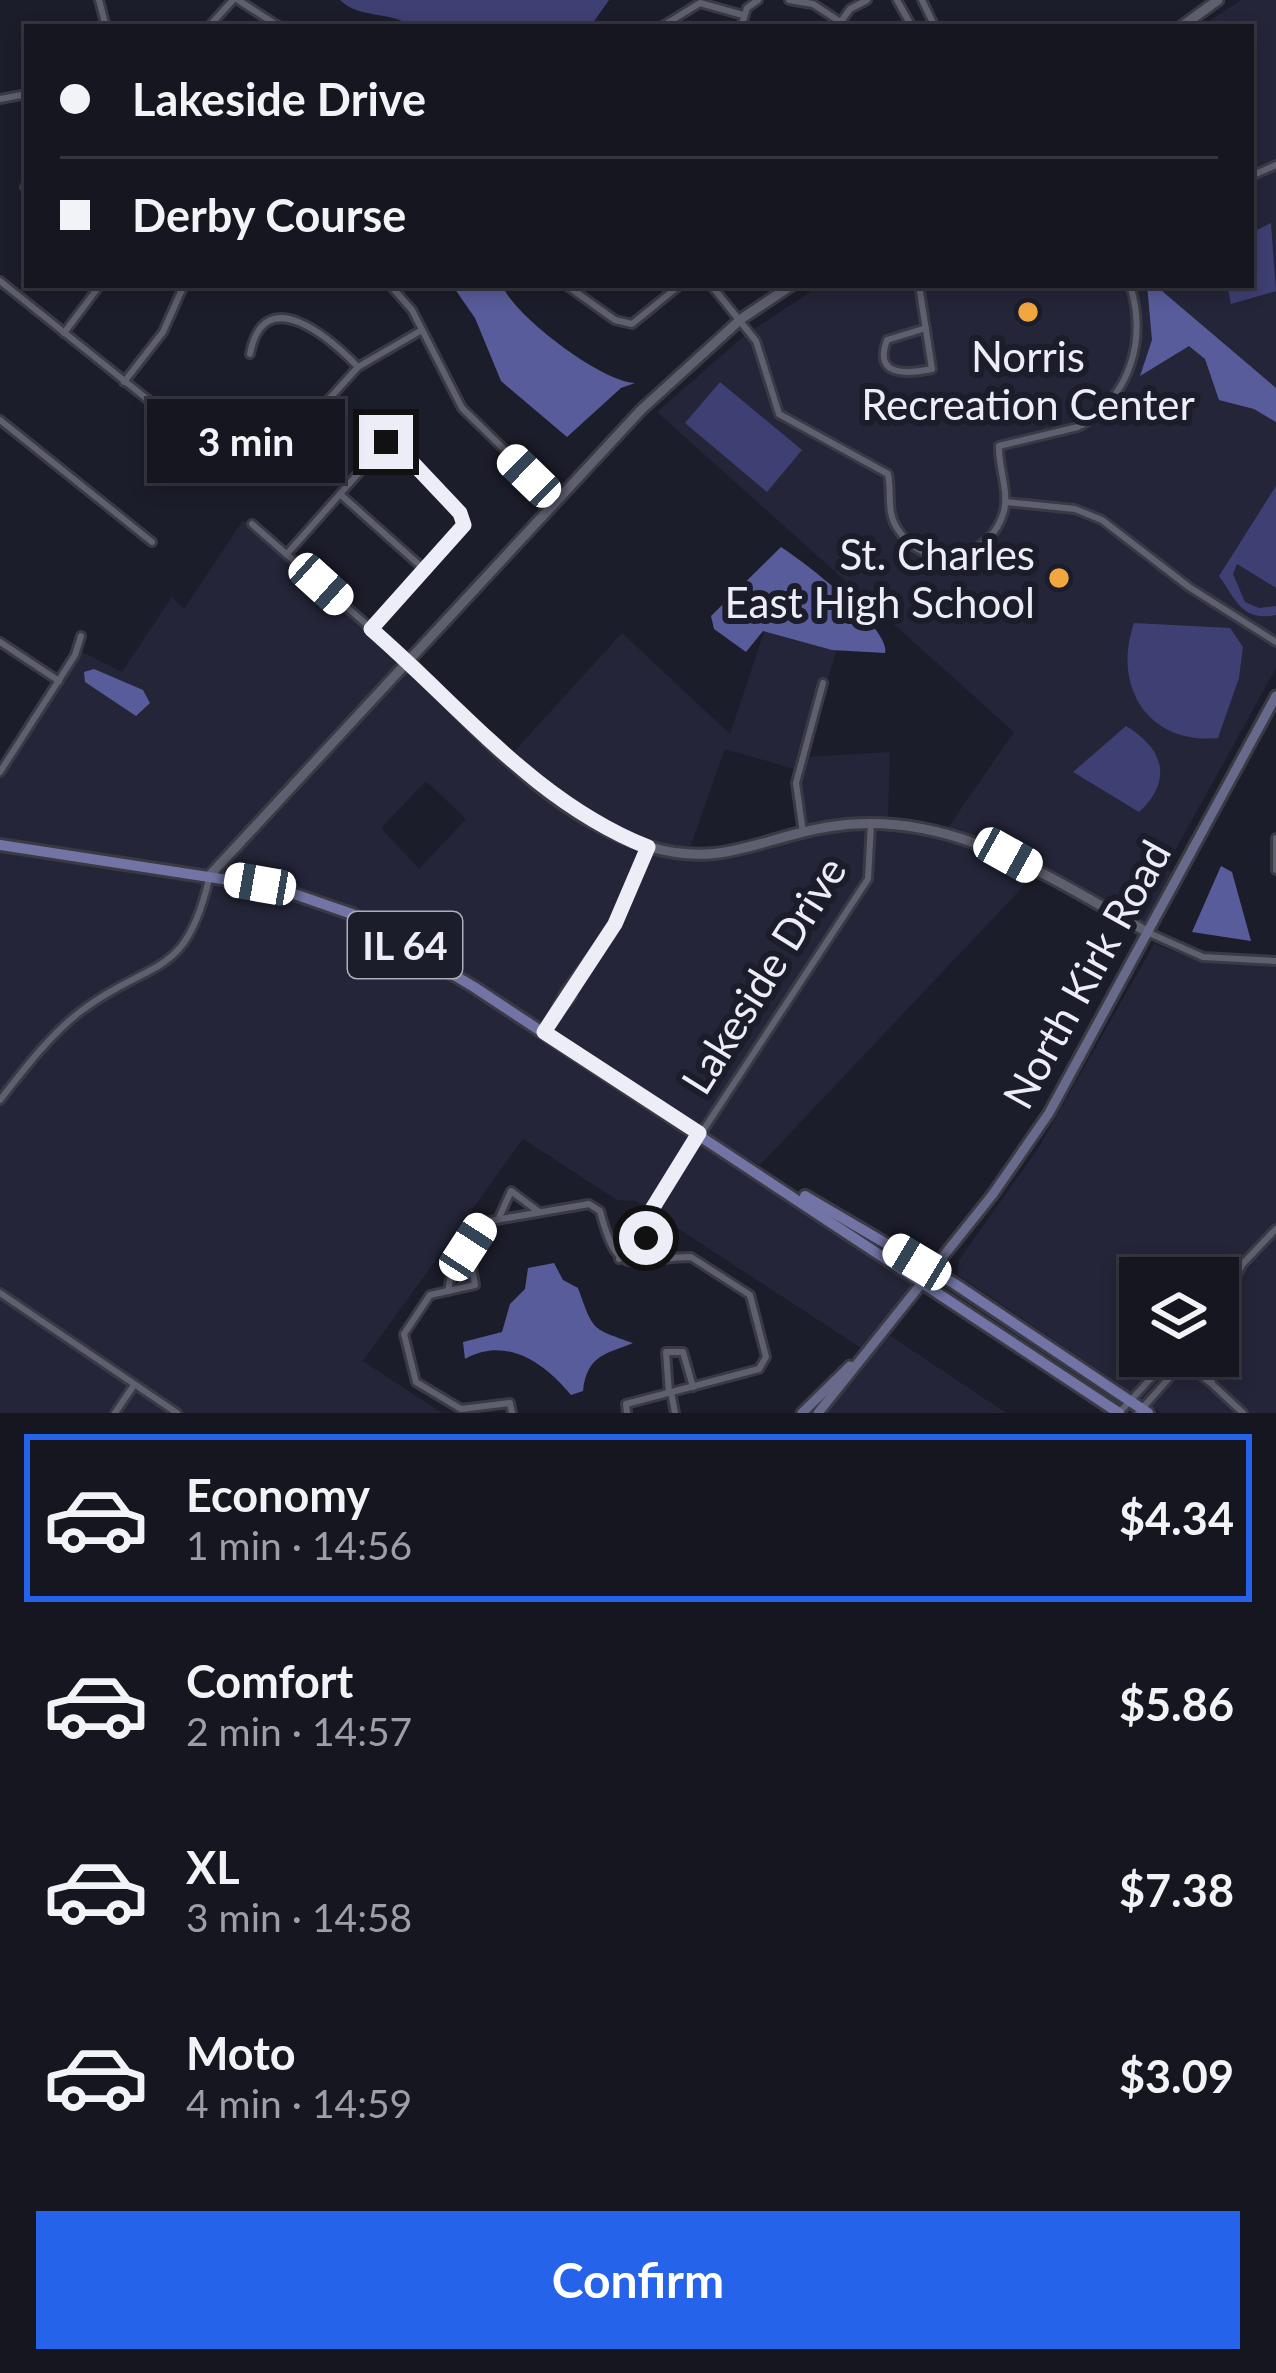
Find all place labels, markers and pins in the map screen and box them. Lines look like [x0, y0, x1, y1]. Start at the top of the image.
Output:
marker: Norris Recreation Center [1015, 299, 1041, 325]
place label: Norris Recreation Center [861, 331, 1195, 429]
place label: St. Charles East High School [725, 529, 1035, 627]
marker: St. Charles East High School [1046, 565, 1072, 591]

